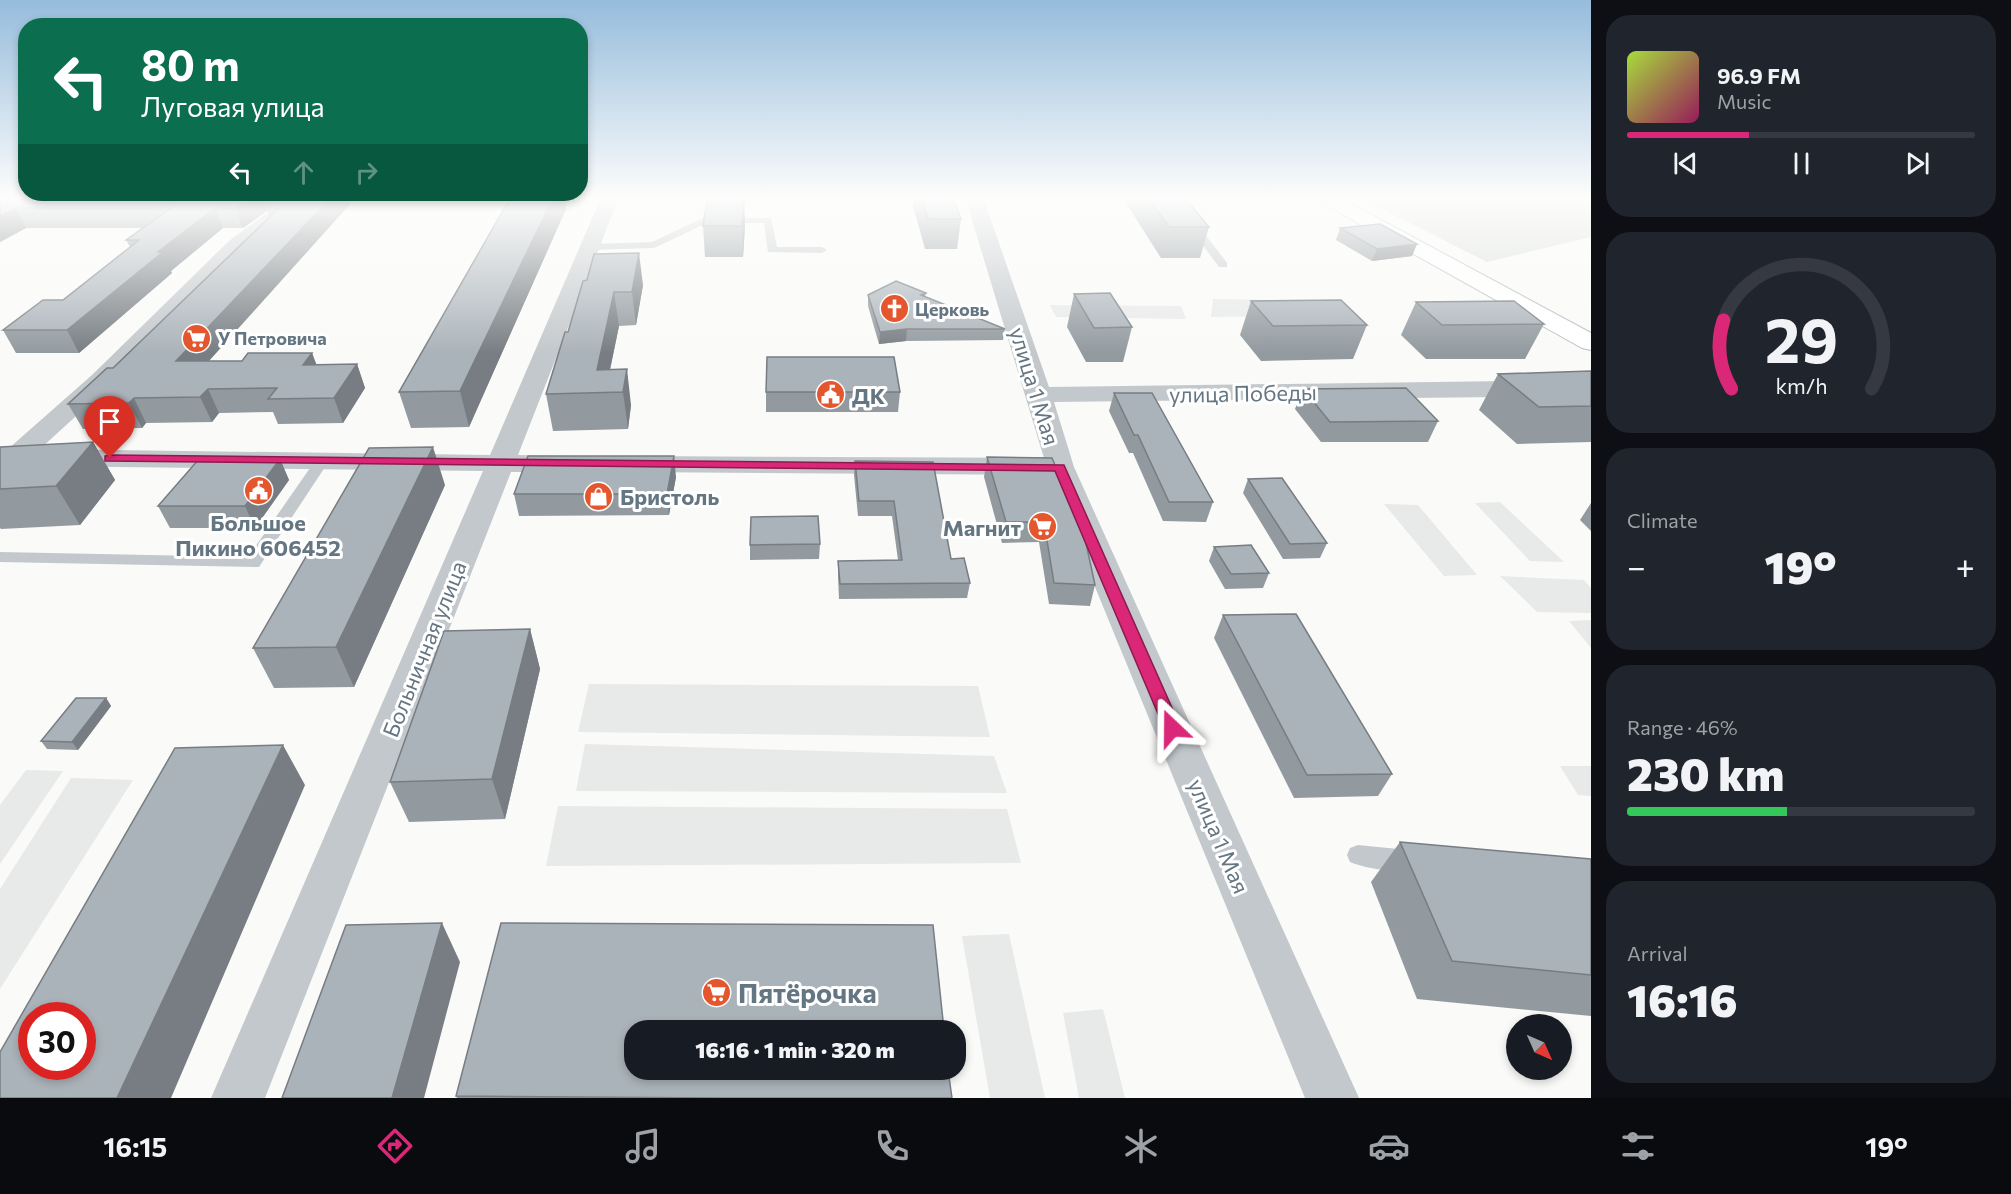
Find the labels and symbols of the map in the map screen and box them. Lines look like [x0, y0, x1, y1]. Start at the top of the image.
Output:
church icon: Церковь [878, 293, 910, 325]
place label: Церковь [915, 298, 989, 320]
supermarket icon: У Петровича [181, 322, 213, 354]
street label: улица 1 Мая [1004, 324, 1066, 448]
place label: У Петровича [218, 327, 327, 349]
street label: улица Победы [1169, 378, 1317, 408]
public building icon: ДК [815, 379, 847, 411]
place label: ДК [852, 382, 885, 409]
pin [84, 396, 135, 458]
public building icon: Большое Пикино 606452 [242, 474, 274, 506]
shop icon: Бристоль [583, 480, 615, 512]
place label: Бристоль [620, 483, 719, 510]
place label: Большое Пикино 606452 [175, 509, 341, 561]
supermarket icon: Магнит [1026, 511, 1058, 543]
place label: Магнит [943, 514, 1021, 541]
street label: Больничная улица [376, 557, 472, 741]
position arrow [1140, 696, 1204, 760]
street label: улица 1 Мая [1183, 775, 1255, 897]
supermarket icon: Пятёрочка [701, 976, 733, 1008]
place label: Пятёрочка [738, 976, 877, 1009]
speed limit sign: 30 [18, 1002, 96, 1080]
north arrow [1506, 1014, 1572, 1080]

